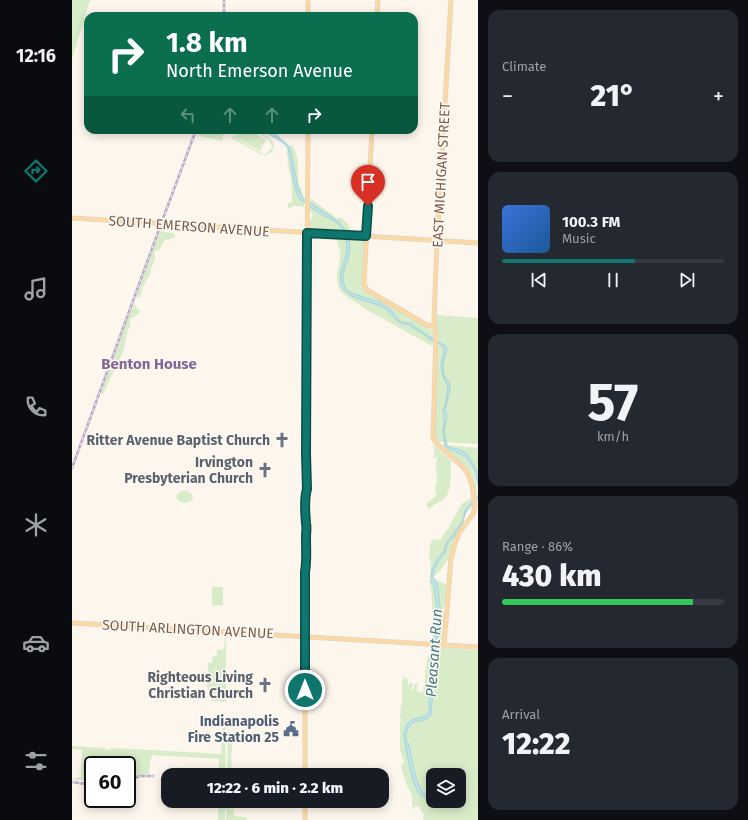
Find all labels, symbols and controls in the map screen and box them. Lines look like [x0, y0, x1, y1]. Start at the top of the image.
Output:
text: 1.8 km [166, 26, 248, 59]
icon: right [100, 28, 152, 80]
text: 12:16 [16, 45, 56, 67]
text: Climate [502, 59, 546, 74]
text: North Emerson Avenue [166, 60, 353, 82]
text: 21° [591, 78, 635, 114]
text: − [502, 83, 513, 110]
text: + [713, 83, 724, 110]
street label: EAST MICHIGAN STREET [429, 101, 454, 248]
icon: left [177, 104, 199, 126]
icon: ahead [219, 104, 241, 126]
icon: ahead [261, 104, 283, 126]
icon: right [303, 104, 325, 126]
icon: directions [22, 157, 50, 185]
pin [351, 165, 385, 206]
icon: arrive [357, 171, 379, 193]
street label: SOUTH EMERSON AVENUE [108, 212, 270, 241]
text: 100.3 FM [562, 213, 620, 231]
text: Music [562, 231, 596, 246]
icon: previous [528, 269, 550, 291]
icon: pause [602, 269, 624, 291]
icon: next [676, 269, 698, 291]
icon: music [22, 275, 50, 303]
district label: Benton House [101, 355, 197, 373]
text: 57 [588, 371, 638, 434]
icon: phone [22, 393, 50, 421]
text: km/h [597, 429, 629, 444]
church icon: Ritter Avenue Baptist Church [273, 431, 291, 449]
place label: Ritter Avenue Baptist Church [87, 432, 270, 449]
place label: Irvington Presbyterian Church [124, 454, 253, 487]
church icon: Irvington Presbyterian Church [256, 461, 274, 479]
icon: climate [22, 511, 50, 539]
text: Range · 86% [502, 539, 573, 554]
text: 430 km [502, 558, 601, 594]
water label: Pleasant Run [422, 608, 446, 698]
street label: SOUTH ARLINGTON AVENUE [102, 617, 274, 642]
icon: car [22, 629, 50, 657]
place label: Righteous Living Christian Church [147, 669, 253, 702]
position arrow [284, 669, 326, 711]
church icon: Righteous Living Christian Church [256, 676, 274, 694]
text: Arrival [502, 707, 540, 722]
place label: Indianapolis Fire Station 25 [188, 713, 279, 746]
public building icon: Indianapolis Fire Station 25 [282, 720, 300, 738]
text: 12:22 [502, 726, 570, 762]
icon: filters [22, 747, 50, 775]
speed limit sign: 60 [84, 756, 136, 808]
map controls [426, 768, 466, 808]
button: layers [426, 768, 466, 808]
text: 12:22 · 6 min · 2.2 km [207, 779, 343, 797]

